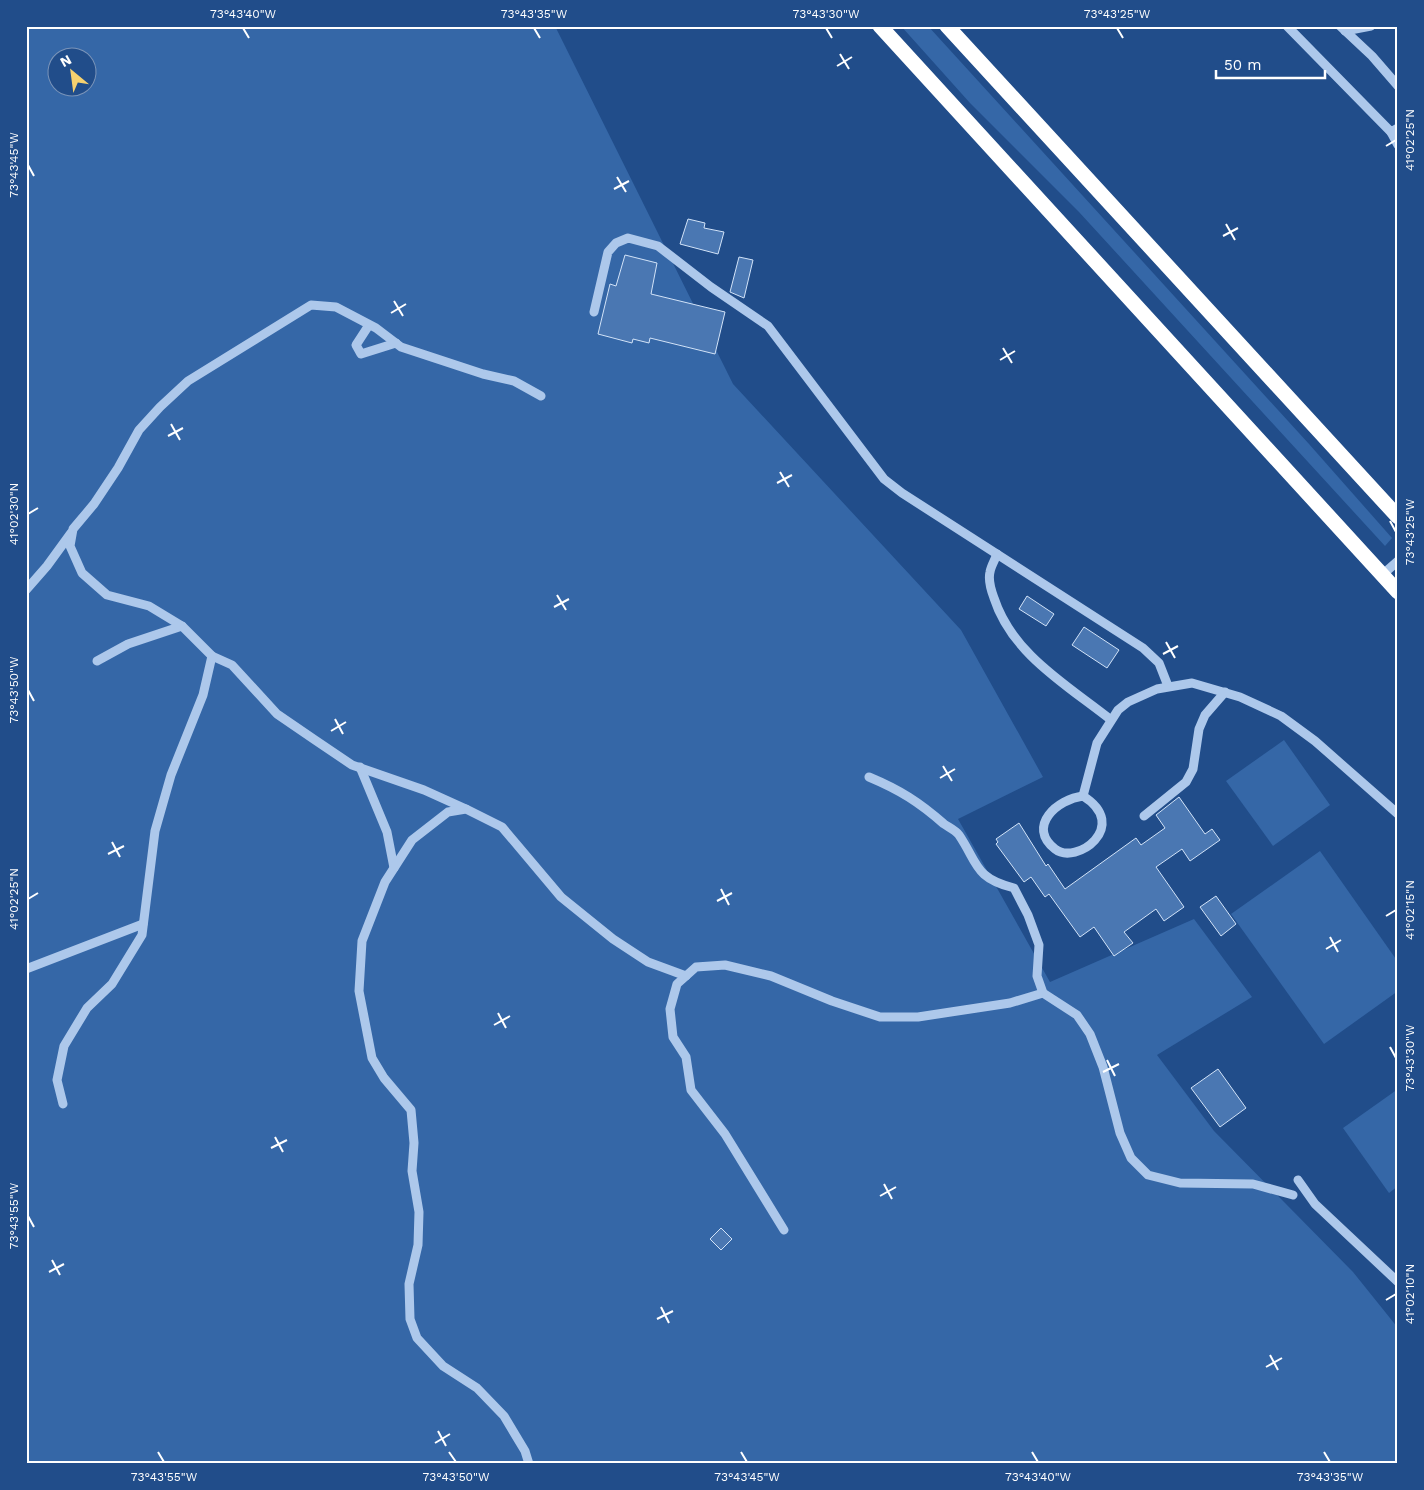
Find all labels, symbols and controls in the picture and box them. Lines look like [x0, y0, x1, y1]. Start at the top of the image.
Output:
text: 73°43'40"W [210, 7, 277, 21]
text: 73°43'35"W [501, 7, 568, 21]
text: 73°43'30"W [793, 7, 860, 21]
text: 73°43'25"W [1084, 7, 1151, 21]
north arrow [48, 48, 98, 98]
scale bar [1216, 48, 1325, 80]
text: N [57, 51, 74, 70]
text: 50 m [1224, 56, 1261, 74]
text: 41°02'25"N [1403, 109, 1417, 171]
text: 73°43'45"W [7, 132, 21, 198]
text: 41°02'30"N [7, 483, 21, 545]
text: 73°43'25"W [1403, 498, 1417, 565]
text: 73°43'50"W [7, 656, 21, 723]
text: 41°02'25"N [7, 868, 21, 930]
text: 41°02'15"N [1403, 880, 1417, 940]
text: 73°43'30"W [1403, 1024, 1417, 1091]
text: 73°43'55"W [7, 1182, 21, 1249]
text: 41°02'10"N [1403, 1264, 1417, 1324]
text: 73°43'55"W [131, 1470, 198, 1484]
text: 73°43'50"W [423, 1470, 490, 1484]
text: 73°43'45"W [714, 1470, 780, 1484]
text: 73°43'40"W [1005, 1470, 1072, 1484]
text: 73°43'35"W [1297, 1470, 1364, 1484]

